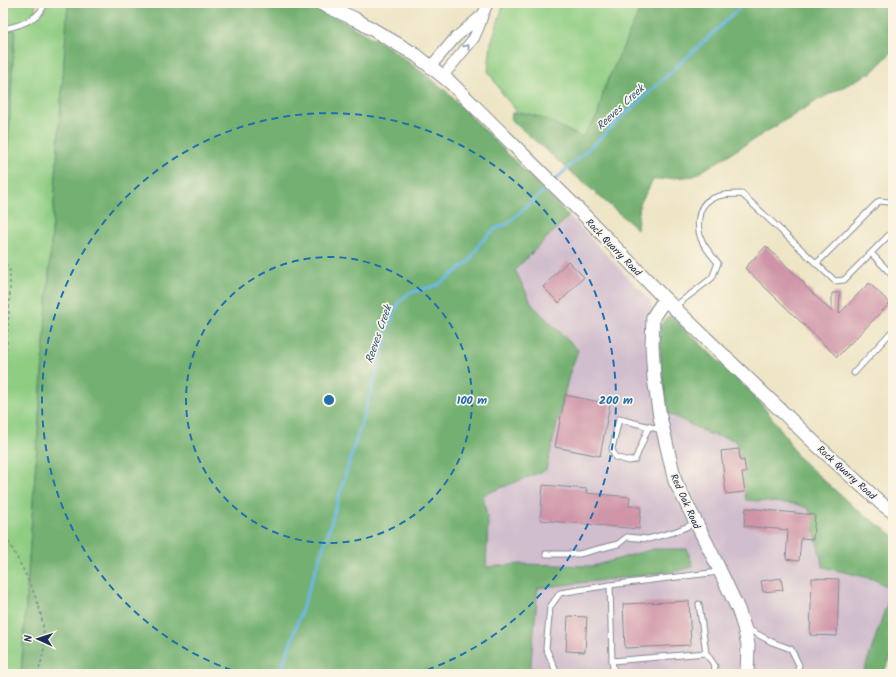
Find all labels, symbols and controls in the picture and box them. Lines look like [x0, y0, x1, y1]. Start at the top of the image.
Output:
one-way arrow [463, 44, 470, 52]
water label: Reeves Creek [592, 79, 650, 135]
street label: Rock Quarry Road [582, 215, 646, 281]
water label: Reeves Creek [361, 301, 398, 366]
text: 100 m [457, 391, 487, 410]
text: 200 m [599, 391, 633, 410]
centre of rings [322, 393, 336, 407]
street label: Rock Quarry Road [813, 442, 880, 504]
street label: Red Oak Road [666, 471, 705, 532]
north arrow [18, 619, 58, 659]
text: N [20, 635, 38, 642]

